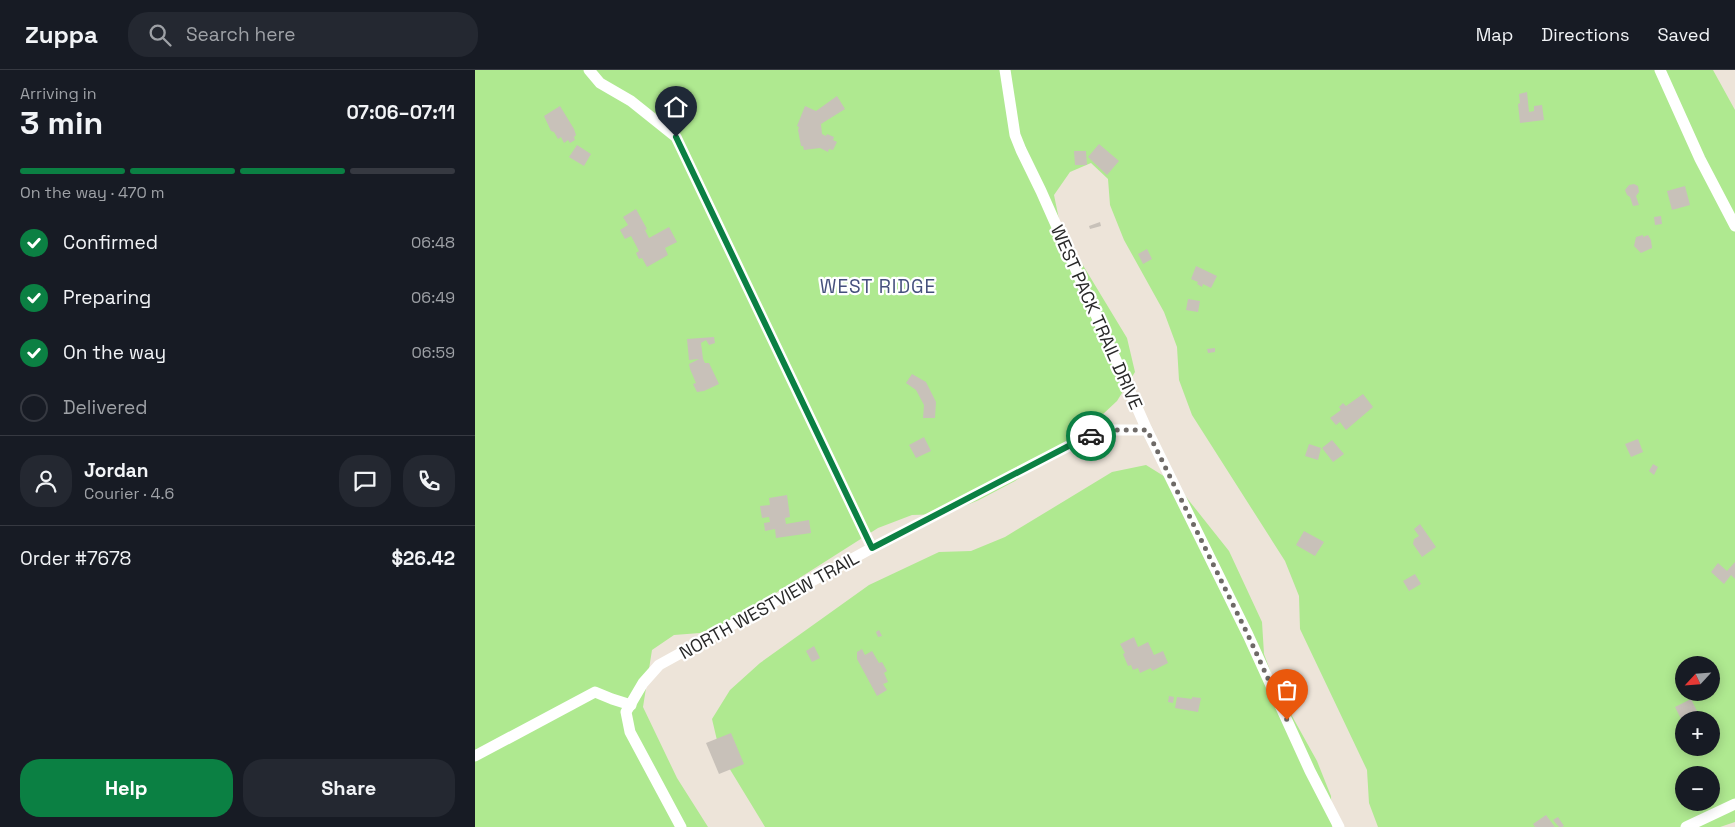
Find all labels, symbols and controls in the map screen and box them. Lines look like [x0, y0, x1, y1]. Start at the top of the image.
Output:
search box [128, 12, 478, 57]
text: Zuppa [25, 19, 98, 50]
icon: search [146, 21, 174, 49]
text: Search here [186, 22, 295, 47]
text: Map [1476, 23, 1513, 46]
text: Directions [1541, 23, 1630, 46]
text: Saved [1658, 23, 1710, 46]
text: Arriving in [20, 83, 97, 104]
pin [655, 86, 697, 137]
icon: home [662, 93, 690, 121]
text: 07:06–07:11 [346, 100, 455, 125]
text: 3 min [20, 103, 103, 143]
text: On the way · 470 m [20, 182, 165, 203]
street label: WEST PACK TRAIL DRIVE [1046, 221, 1148, 413]
icon: check [20, 229, 48, 257]
text: Confirmed [63, 230, 158, 255]
text: 06:48 [411, 232, 455, 253]
district label: WEST RIDGE [820, 274, 936, 299]
icon: check [20, 284, 48, 312]
text: Preparing [63, 285, 151, 310]
text: 06:49 [411, 287, 455, 308]
icon: check [20, 339, 48, 367]
text: On the way [63, 340, 166, 365]
text: 06:59 [412, 342, 455, 363]
text: Delivered [63, 395, 148, 420]
courier [1066, 411, 1116, 461]
icon: car [1077, 422, 1105, 450]
button: person [20, 455, 72, 507]
button: chat [339, 455, 391, 507]
button: phone [403, 455, 455, 507]
text: Jordan [84, 458, 149, 483]
text: Courier · 4.6 [84, 483, 174, 504]
text: Order #7678 [20, 546, 131, 571]
text: $26.42 [391, 546, 455, 571]
street label: NORTH WESTVIEW TRAIL [675, 546, 863, 664]
north arrow [1675, 656, 1720, 701]
map controls [1675, 656, 1720, 811]
pin [1266, 669, 1308, 720]
icon: bag [1273, 676, 1301, 704]
button: + [1675, 711, 1720, 756]
button: Help [20, 759, 233, 817]
button: Share [243, 759, 455, 817]
button: − [1675, 766, 1720, 811]

